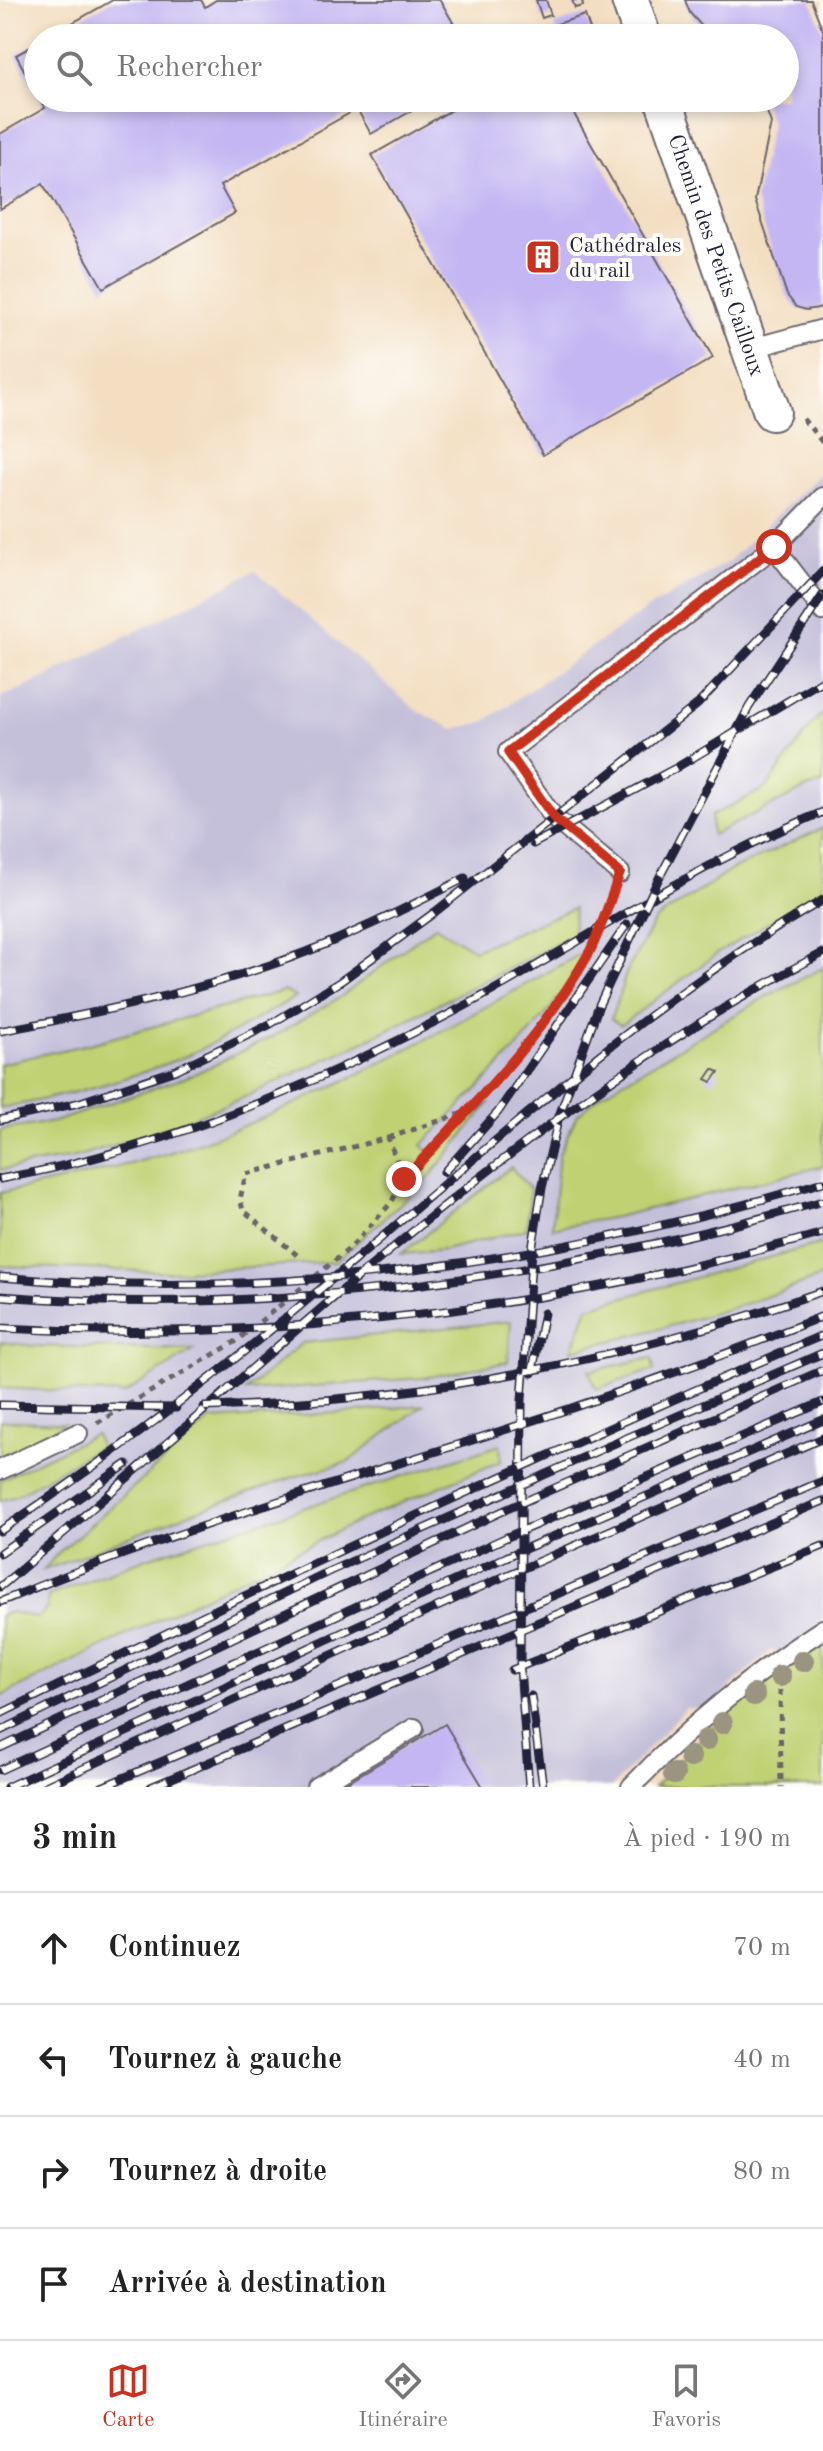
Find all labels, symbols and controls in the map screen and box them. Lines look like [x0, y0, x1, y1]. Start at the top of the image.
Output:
search box [24, 24, 799, 112]
icon: search [52, 46, 96, 90]
text: Rechercher [116, 53, 262, 83]
street label: Chemin des Petits Cailloux [663, 132, 768, 379]
place label: Cathédrales du rail [569, 235, 681, 282]
building icon: Cathédrales du rail [524, 238, 562, 276]
route start [756, 529, 792, 565]
route end [386, 1161, 422, 1197]
text: 3 min [32, 1822, 117, 1856]
text: À pied · 190 m [623, 1826, 791, 1852]
icon: ahead [32, 1926, 76, 1970]
text: Continuez [108, 1933, 241, 1963]
text: 70 m [733, 1935, 791, 1961]
icon: left [32, 2038, 76, 2082]
text: Tournez à gauche [108, 2045, 342, 2075]
text: 40 m [733, 2047, 791, 2073]
icon: right [32, 2150, 76, 2194]
text: Tournez à droite [108, 2157, 327, 2187]
text: 80 m [733, 2159, 791, 2185]
icon: arrive [32, 2262, 76, 2306]
text: Arrivée à destination [108, 2269, 387, 2299]
tab: Carte [102, 2359, 154, 2434]
tab: Itinéraire [358, 2359, 448, 2434]
tab: Favoris [651, 2359, 721, 2434]

